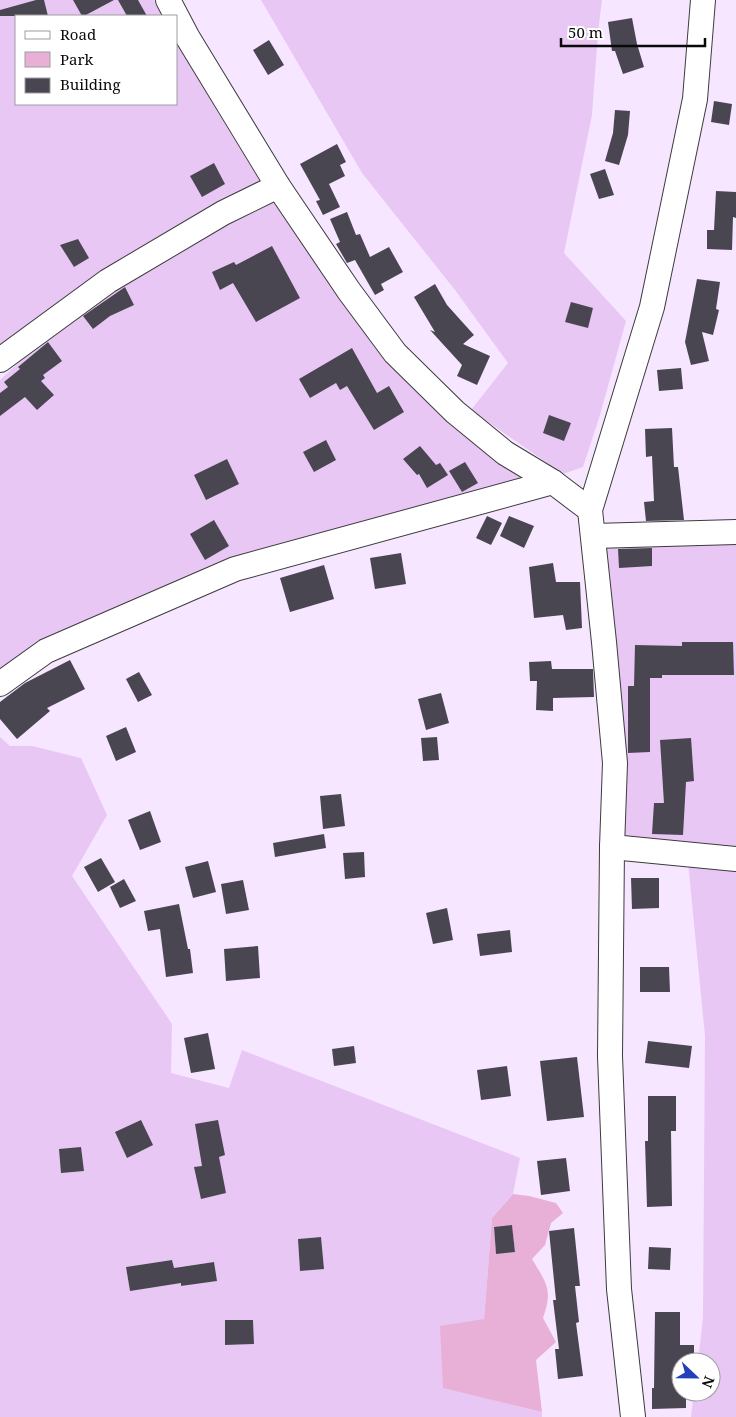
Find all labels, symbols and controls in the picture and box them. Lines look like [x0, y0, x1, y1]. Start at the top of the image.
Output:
legend [15, 15, 178, 105]
scale bar [561, 15, 705, 47]
text: 50 m [568, 22, 603, 42]
text: Road [60, 24, 96, 44]
text: Park [60, 49, 94, 69]
text: Building [60, 74, 121, 94]
north arrow [671, 1352, 721, 1402]
text: N [698, 1373, 719, 1391]

